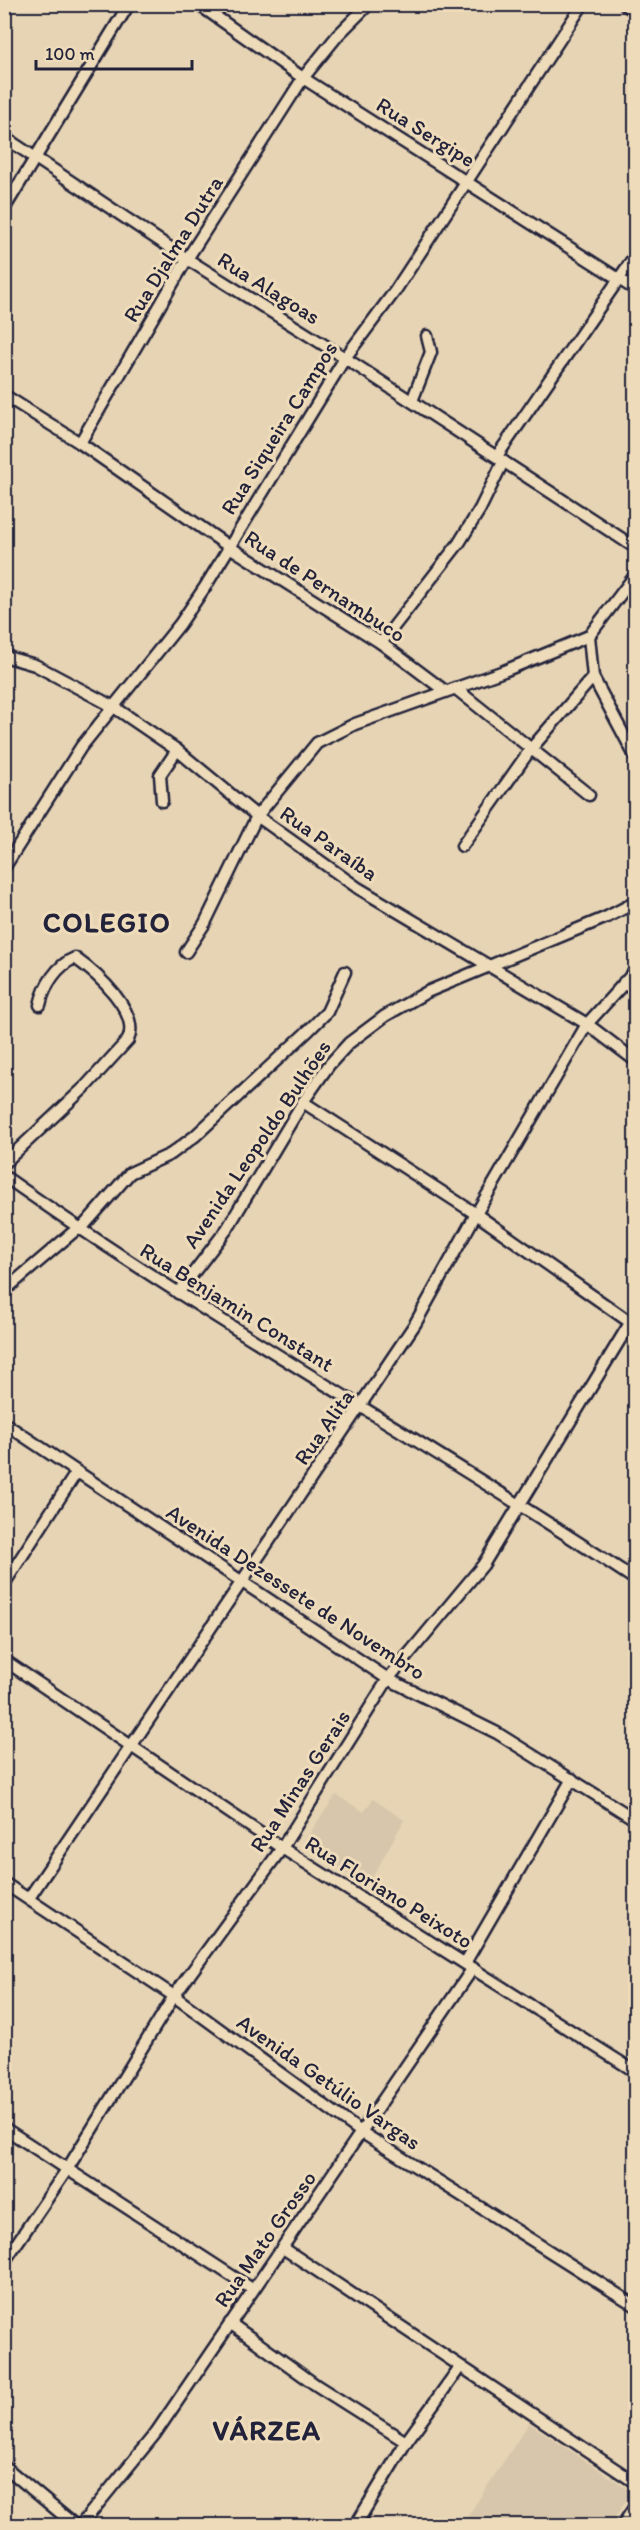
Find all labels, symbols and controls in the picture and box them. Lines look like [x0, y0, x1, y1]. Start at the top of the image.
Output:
scale bar [36, 33, 192, 71]
text: 100 m [45, 43, 95, 65]
street label: Rua Sergipe [371, 91, 481, 173]
street label: Rua Djalma Dutra [117, 170, 229, 327]
street label: Rua Alagoas [213, 246, 325, 330]
street label: Rua Siqueira Campos [215, 336, 343, 520]
street label: Rua de Pernambuco [239, 524, 411, 648]
street label: Rua Paraíba [275, 799, 383, 887]
district label: COLEGIO [43, 905, 171, 939]
street label: Avenida Leopoldo Bulhões [177, 1035, 337, 1253]
street label: Rua Benjamin Constant [135, 1236, 339, 1378]
street label: Rua Alita [288, 1383, 360, 1470]
street label: Avenida Dezessete de Novembro [161, 1498, 431, 1686]
street label: Rua Minas Gerais [244, 1705, 356, 1857]
street label: Rua Floriano Peixoto [300, 1829, 478, 1955]
street label: Avenida Getúlio Vargas [232, 2008, 426, 2156]
street label: Rua Mato Grosso [208, 2166, 322, 2312]
district label: VÁRZEA [213, 2413, 321, 2447]

